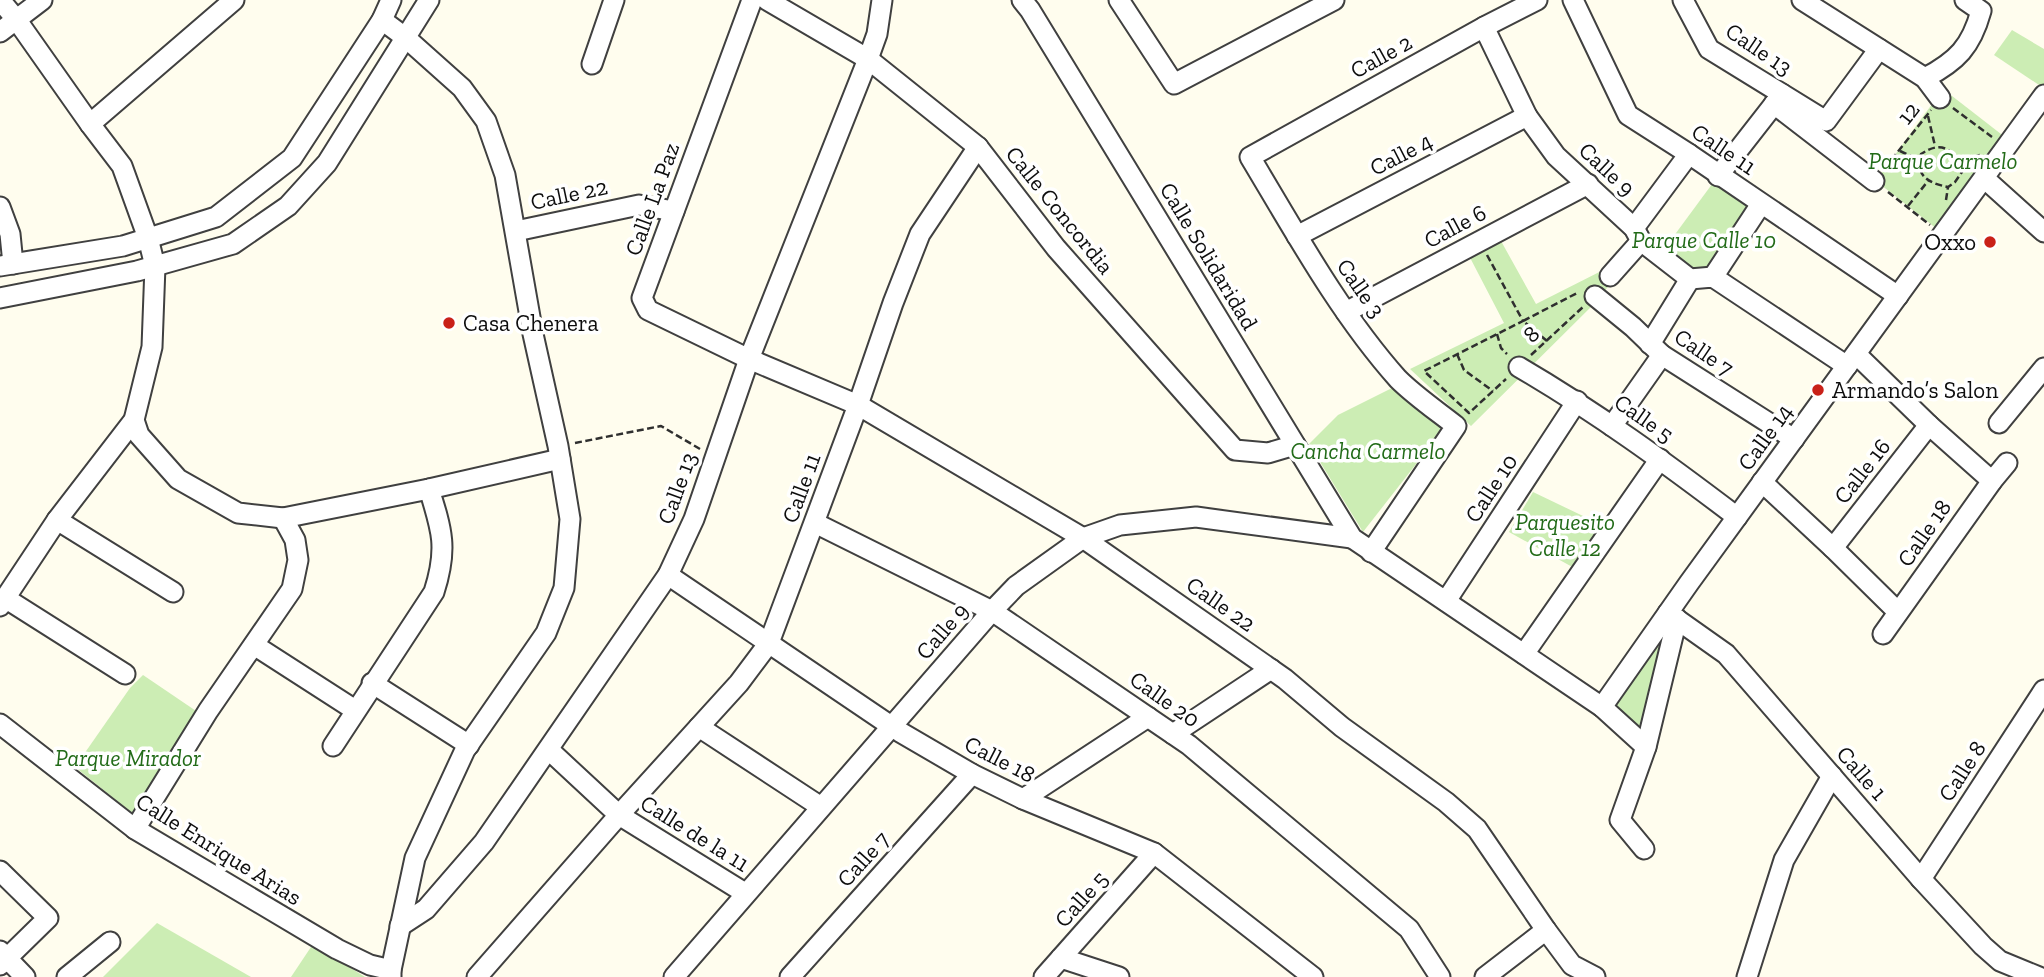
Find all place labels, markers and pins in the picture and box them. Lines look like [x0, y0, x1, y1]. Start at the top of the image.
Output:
place label: Oxxo [1924, 228, 1976, 256]
marker: Oxxo [1982, 234, 1998, 250]
place label: Casa Chenera [463, 309, 599, 337]
marker: Casa Chenera [441, 315, 457, 331]
place label: Armando’s Salon [1832, 376, 1998, 404]
marker: Armando’s Salon [1810, 382, 1826, 398]

